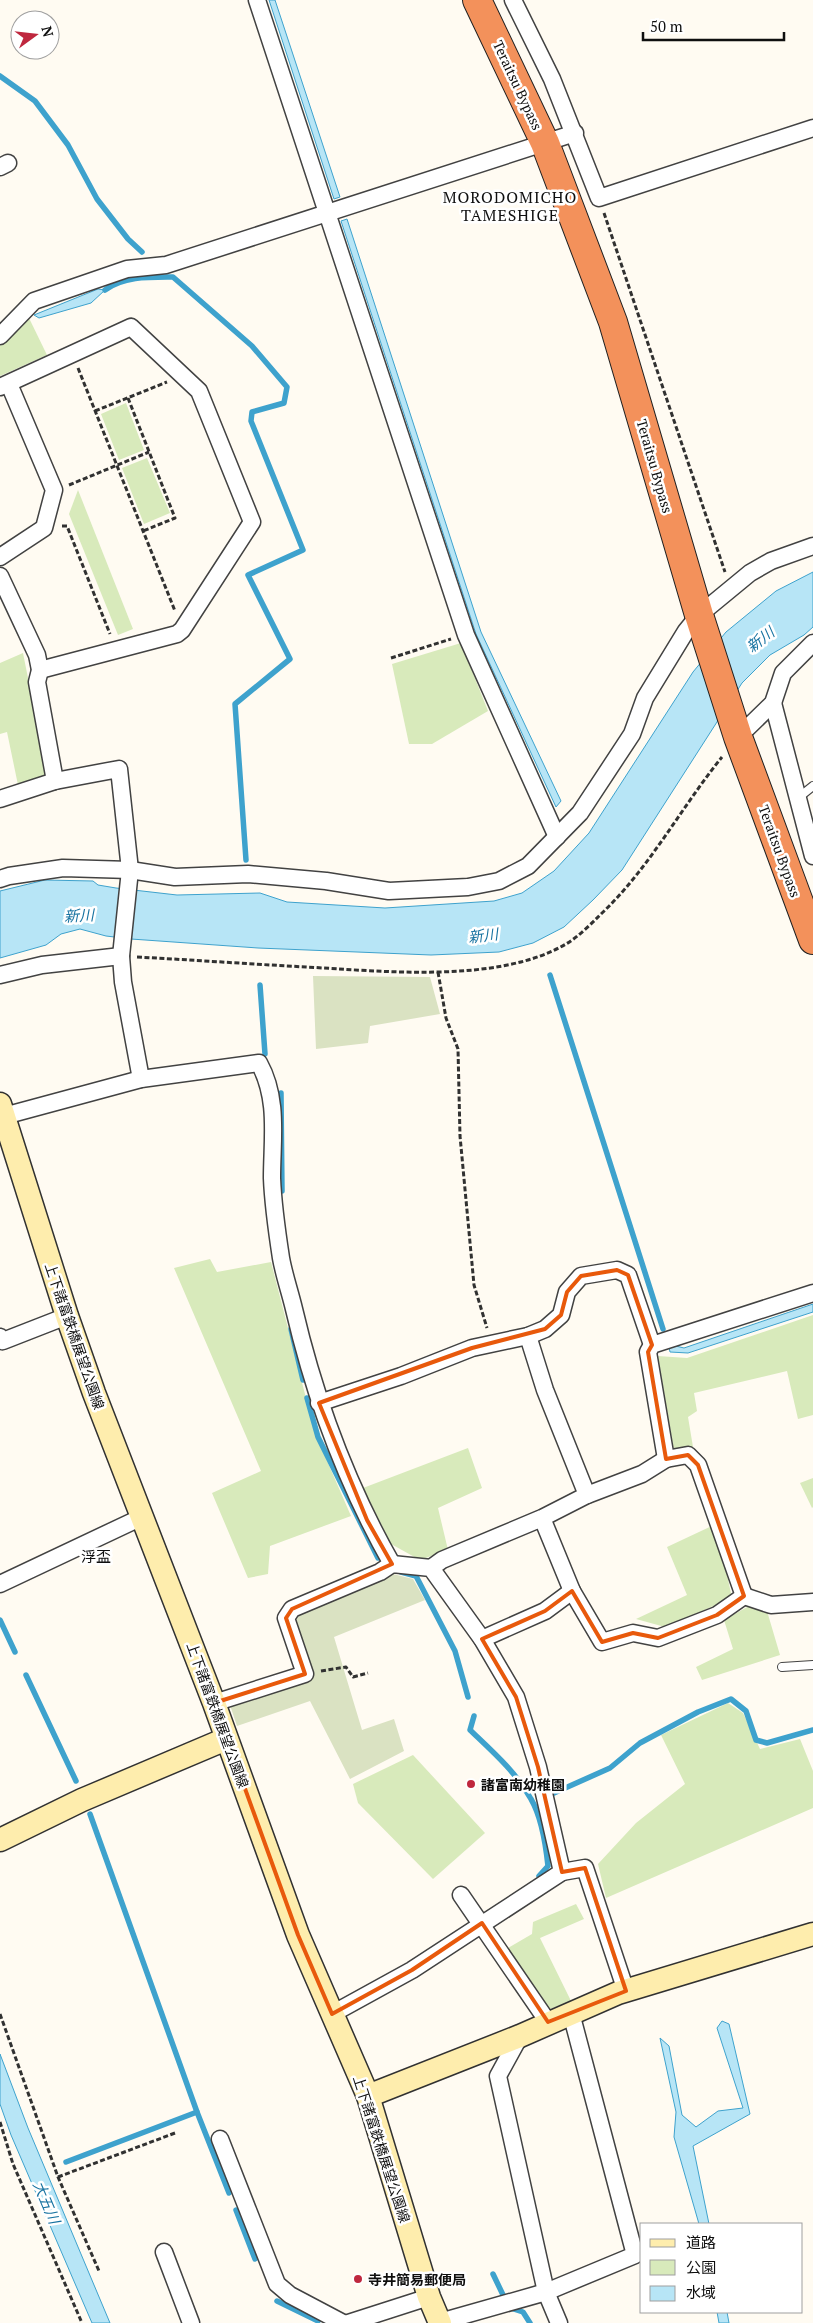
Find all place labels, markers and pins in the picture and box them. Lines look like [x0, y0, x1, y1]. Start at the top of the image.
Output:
place label: 諸富南幼稚園 [481, 1775, 565, 1794]
marker: 諸富南幼稚園 [465, 1778, 477, 1790]
place label: 寺井簡易郵便局 [368, 2270, 466, 2289]
marker: 寺井簡易郵便局 [352, 2273, 364, 2285]

